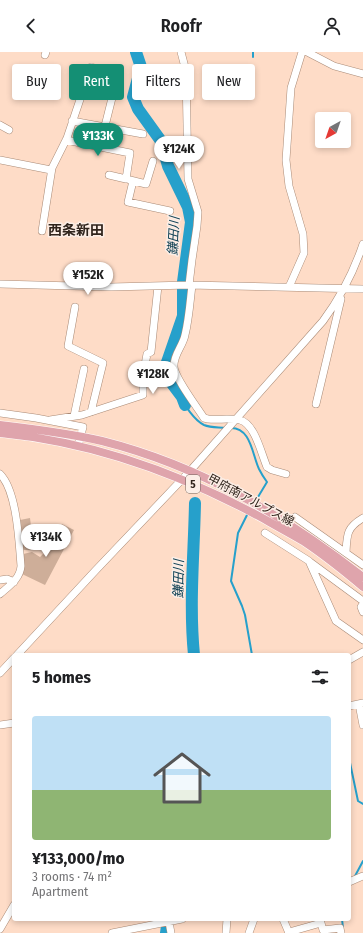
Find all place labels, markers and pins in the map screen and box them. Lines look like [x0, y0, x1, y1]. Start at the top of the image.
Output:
pin: ¥133K [70, 123, 126, 157]
pin: ¥124K [151, 136, 207, 170]
pin: ¥152K [60, 262, 116, 296]
pin: ¥128K [125, 361, 181, 395]
pin: ¥134K [18, 524, 74, 558]

